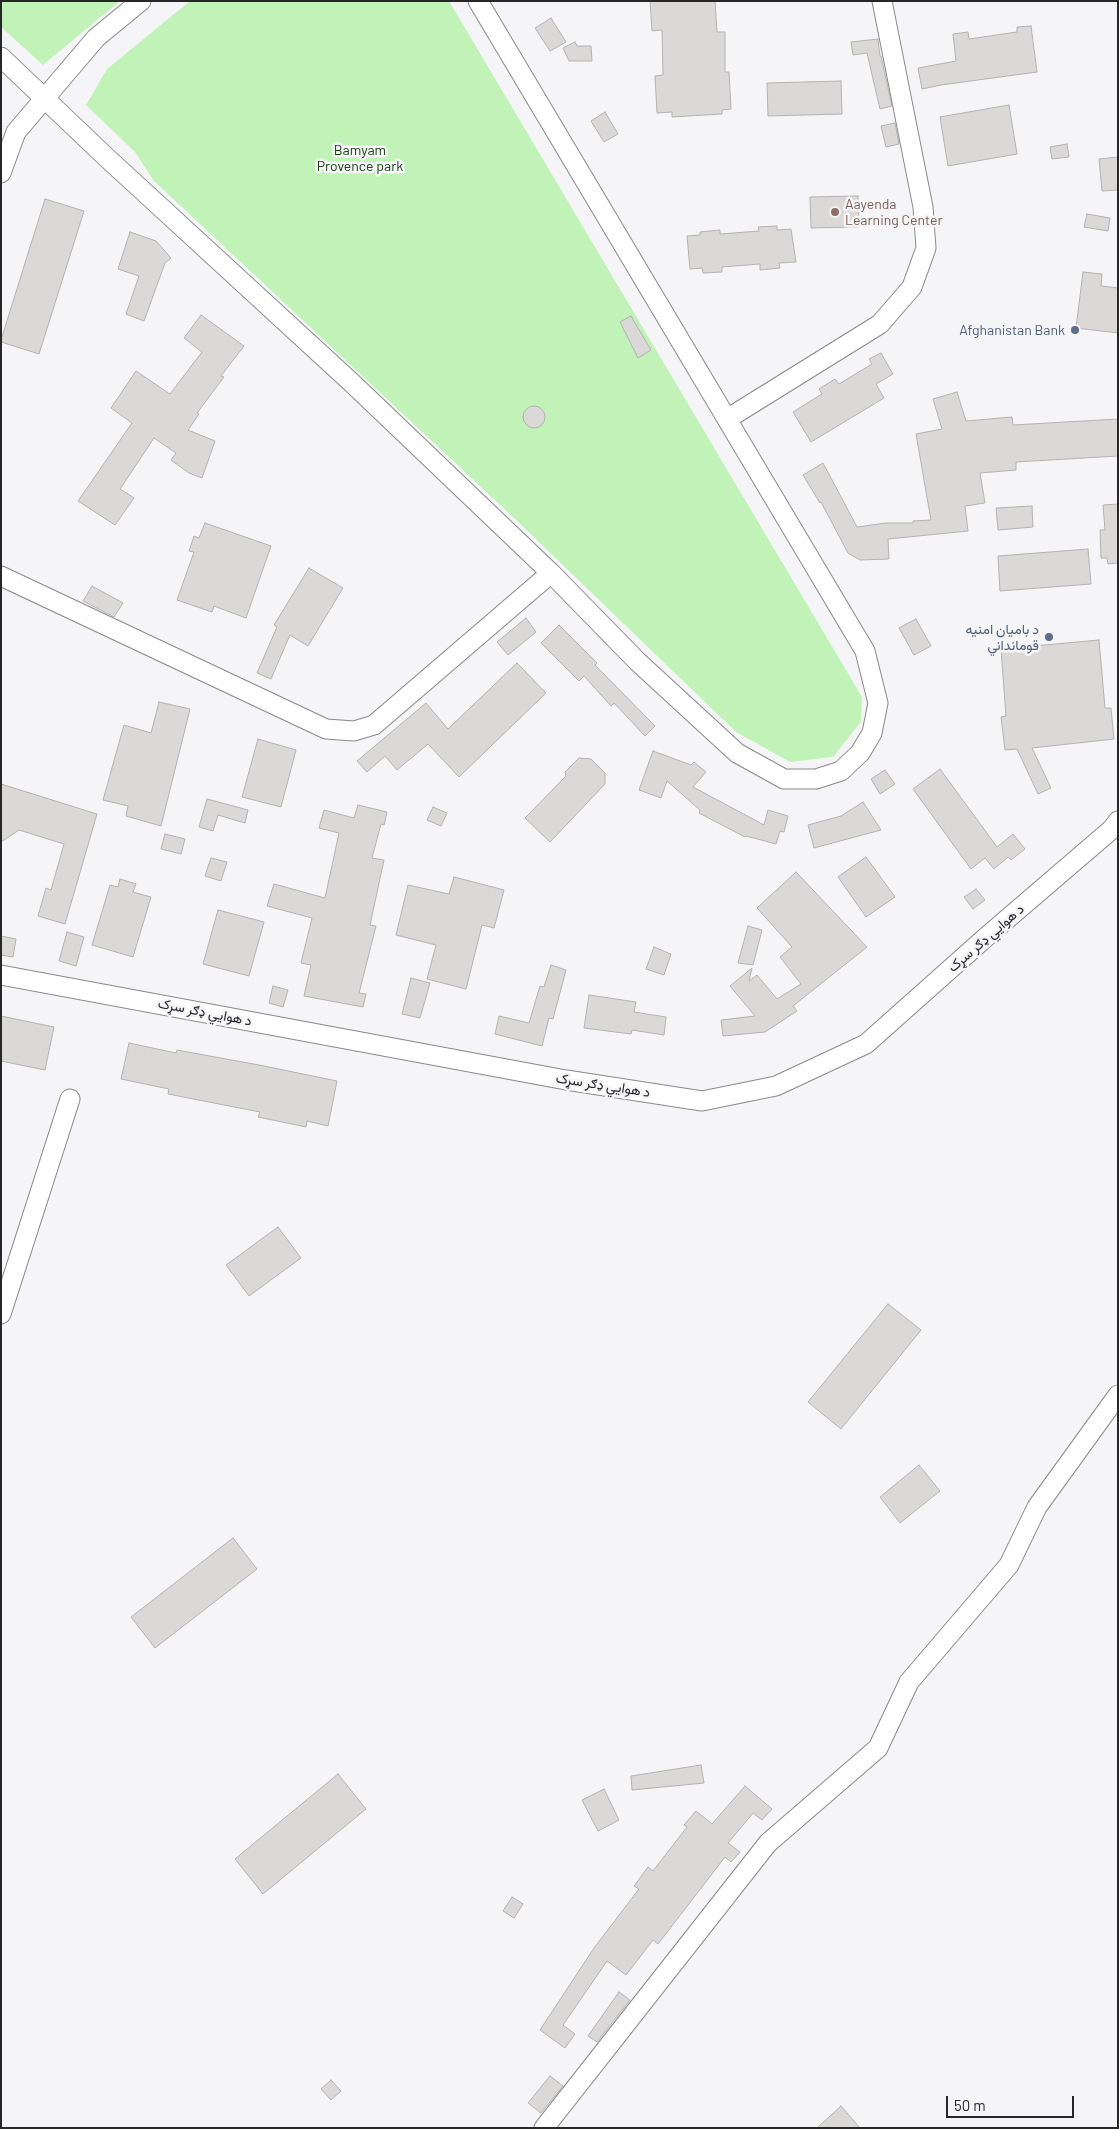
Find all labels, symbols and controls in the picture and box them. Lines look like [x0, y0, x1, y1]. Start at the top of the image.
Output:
park label: Bamyam Provence park [317, 142, 403, 174]
place label: Aayenda Learning Center [845, 196, 942, 228]
marker: Aayenda Learning Center [829, 206, 841, 218]
place label: Afghanistan Bank [959, 322, 1065, 338]
marker: Afghanistan Bank [1069, 324, 1081, 336]
place label: د بامیان امنیه قومانداني [965, 621, 1039, 654]
marker: د بامیان امنیه قومانداني [1043, 631, 1055, 643]
street label: د هوايي ډګر سړک [944, 900, 1028, 976]
street label: د هوايي ډګر سړک [157, 995, 253, 1029]
street label: د هوايي ډګر سړک [555, 1069, 651, 1101]
scale bar [949, 2086, 1076, 2118]
text: 50 m [954, 2096, 986, 2114]

